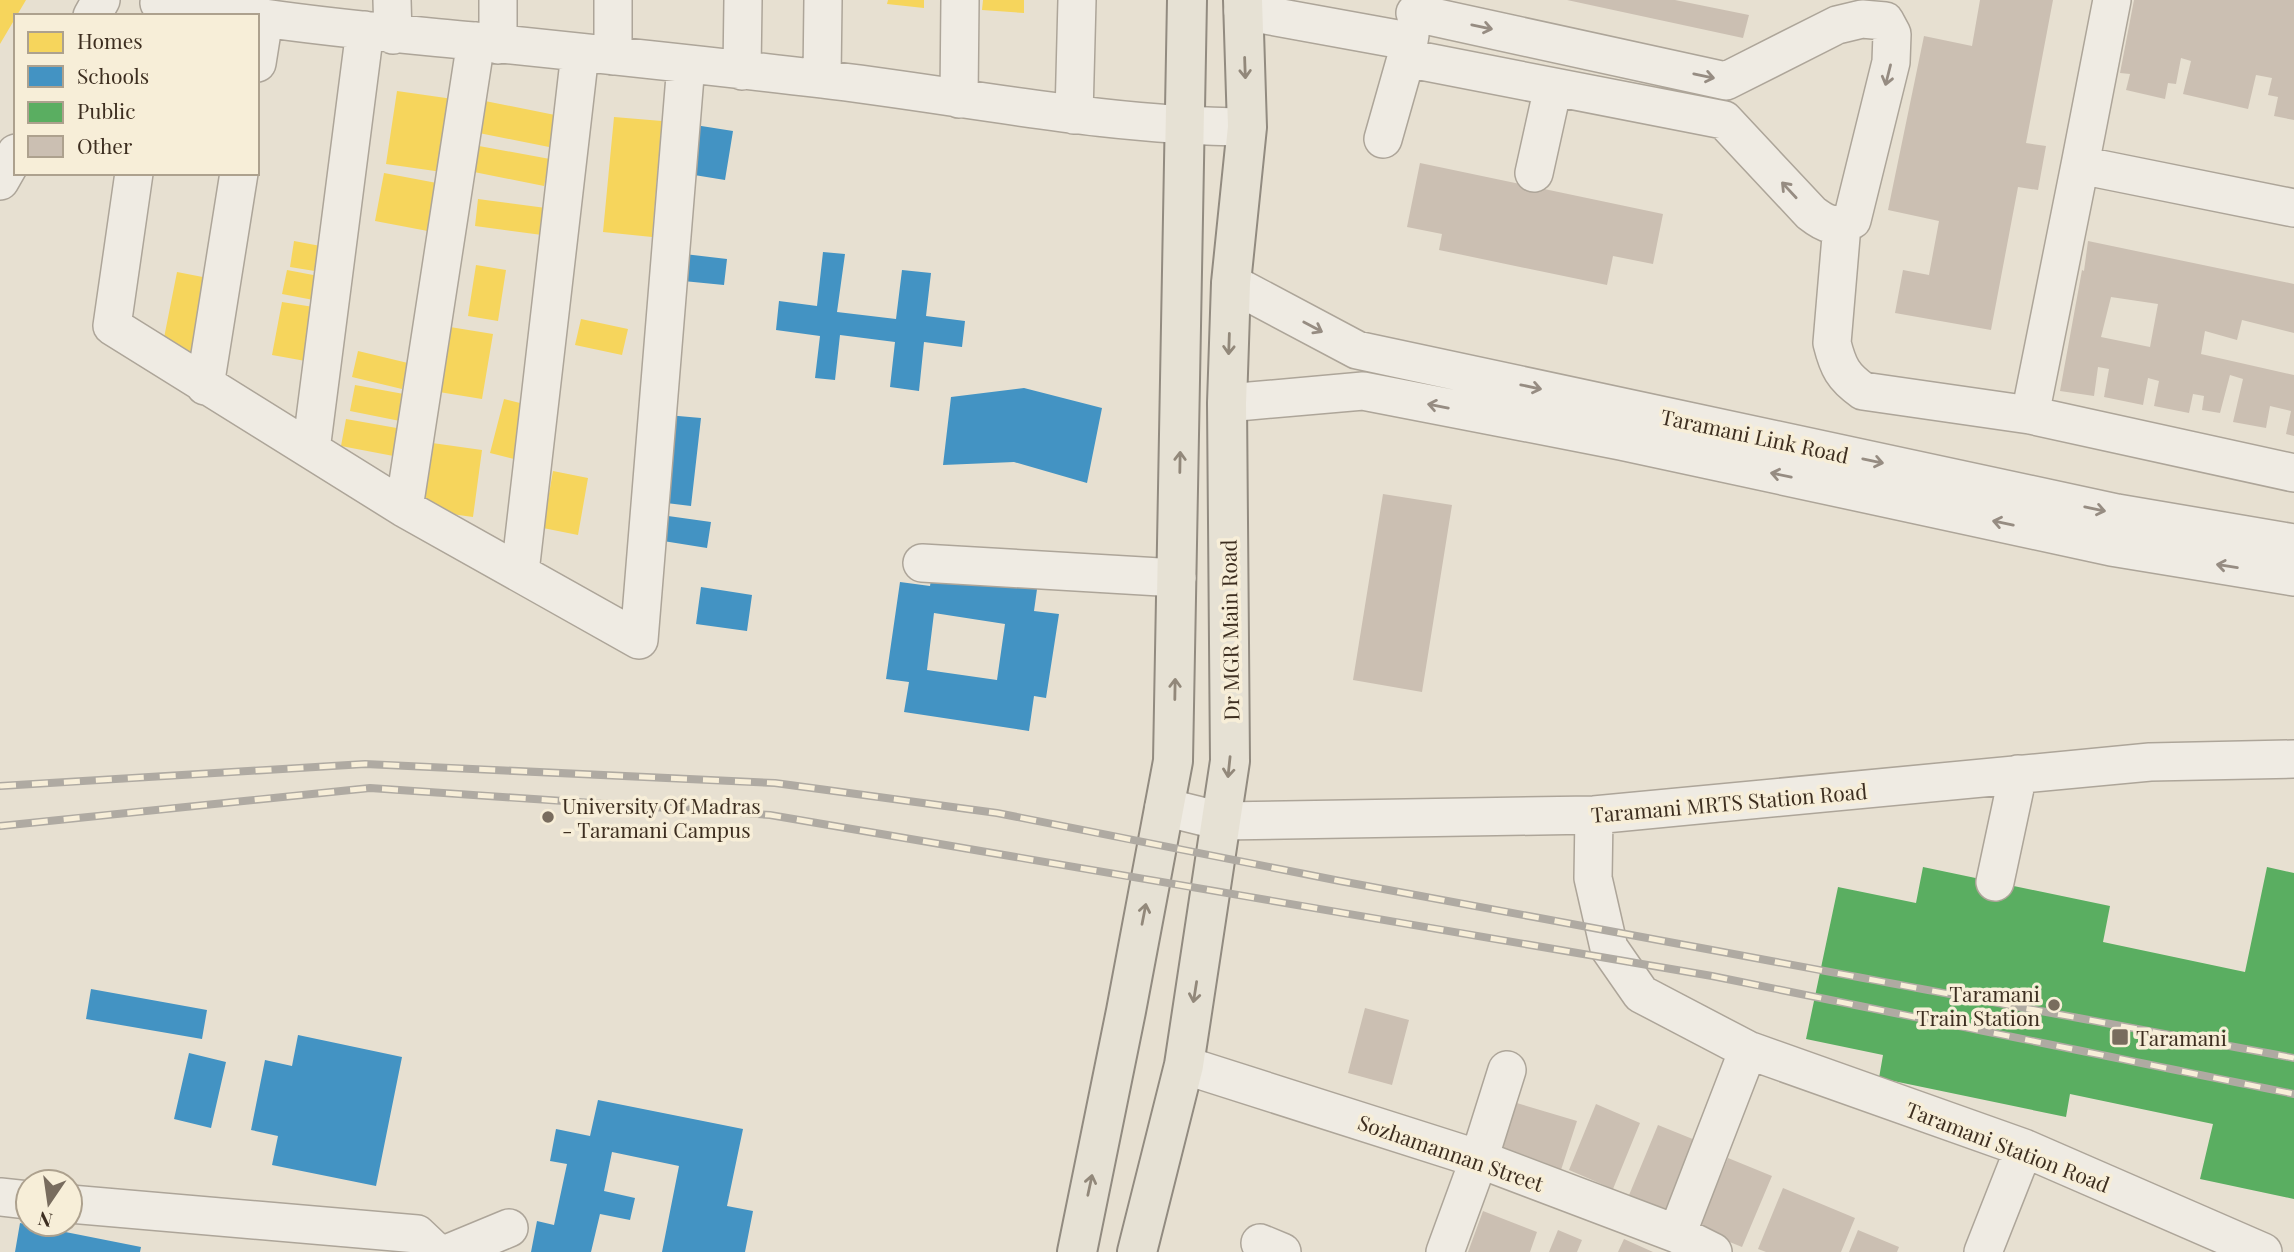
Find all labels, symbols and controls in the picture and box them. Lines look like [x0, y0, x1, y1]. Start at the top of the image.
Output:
legend [14, 14, 259, 175]
one-way arrow [1470, 21, 1493, 35]
text: Homes [77, 26, 143, 54]
one-way arrow [1239, 56, 1252, 79]
text: Schools [77, 61, 149, 89]
one-way arrow [1881, 64, 1894, 86]
one-way arrow [1692, 69, 1715, 83]
text: Public [77, 96, 135, 124]
text: Other [77, 131, 133, 159]
one-way arrow [1781, 181, 1797, 199]
one-way arrow [1302, 320, 1323, 334]
one-way arrow [1222, 332, 1235, 355]
one-way arrow [1519, 381, 1541, 394]
one-way arrow [1427, 398, 1450, 412]
street label: Taramani Link Road [1658, 401, 1852, 469]
one-way arrow [1173, 450, 1186, 473]
one-way arrow [1861, 454, 1884, 468]
one-way arrow [1770, 468, 1793, 482]
one-way arrow [2083, 502, 2106, 516]
one-way arrow [1992, 516, 2015, 530]
street label: Dr MGR Main Road [1213, 539, 1245, 721]
one-way arrow [2216, 559, 2239, 572]
one-way arrow [1168, 678, 1182, 701]
one-way arrow [1222, 755, 1235, 778]
street label: Taramani MRTS Station Road [1590, 776, 1868, 828]
place label: University Of Madras - Taramani Campus [562, 791, 761, 843]
marker: University Of Madras - Taramani Campus [540, 809, 556, 825]
one-way arrow [1138, 903, 1152, 926]
place label: Taramani Train Station [1916, 979, 2040, 1031]
one-way arrow [1188, 980, 1201, 1003]
marker: Taramani Train Station [2046, 997, 2062, 1013]
place label: Taramani [2136, 1023, 2227, 1051]
marker: Taramani [2110, 1027, 2130, 1047]
street label: Taramani Station Road [1902, 1094, 2114, 1198]
street label: Sozhamannan Street [1355, 1107, 1548, 1197]
north arrow [14, 1168, 84, 1238]
one-way arrow [1084, 1174, 1098, 1197]
text: N [35, 1206, 55, 1235]

